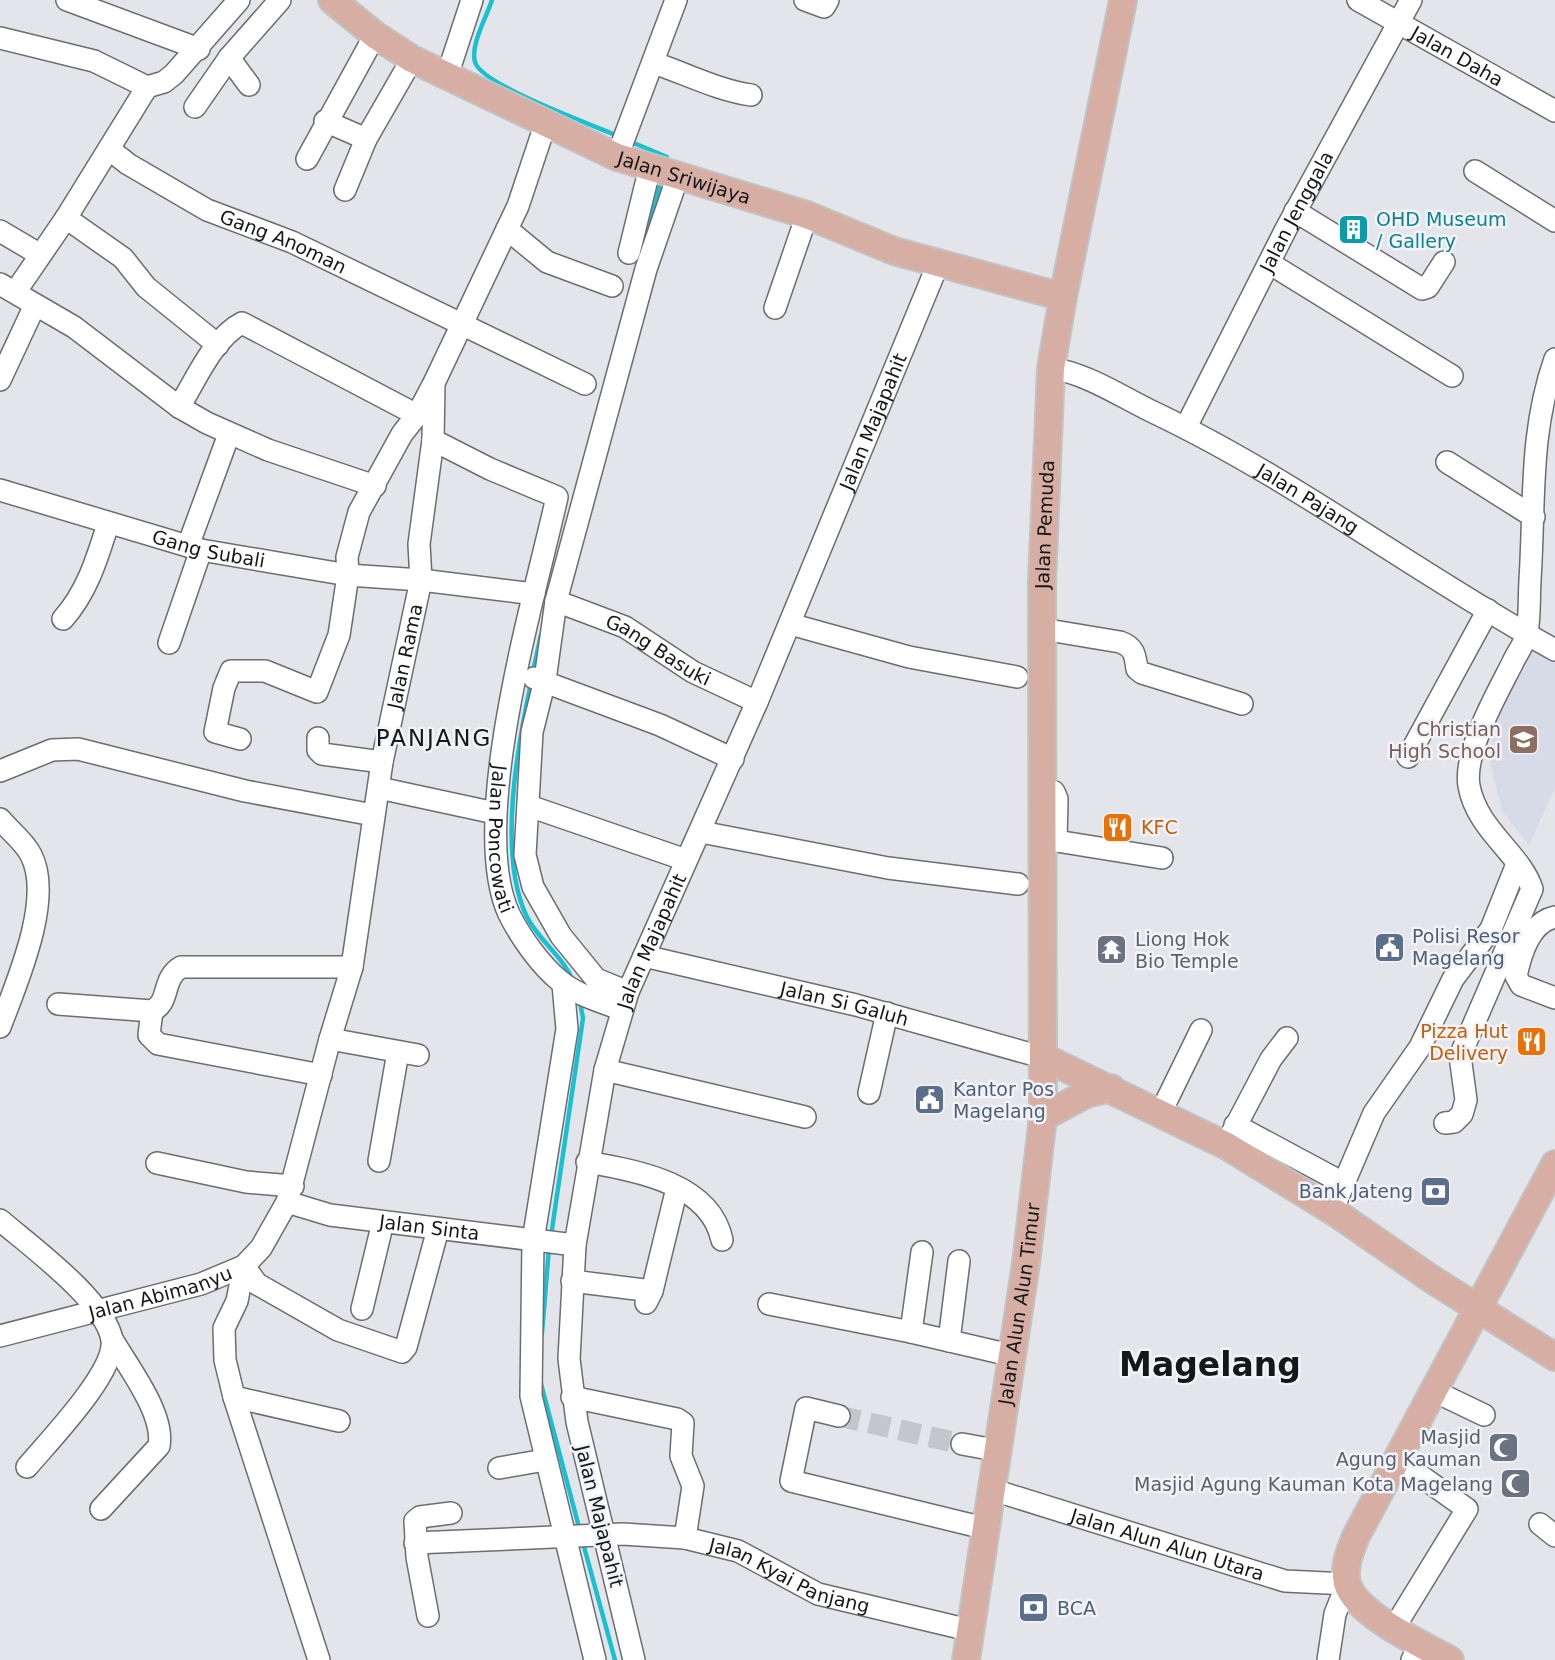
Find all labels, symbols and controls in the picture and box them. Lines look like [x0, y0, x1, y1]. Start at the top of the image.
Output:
street label: Jalan Daha [1406, 21, 1507, 91]
street label: Jalan Sriwijaya [614, 147, 753, 208]
street label: Jalan Jenggala [1255, 147, 1338, 277]
street label: Gang Anoman [217, 205, 350, 278]
place label: OHD Museum / Gallery [1376, 208, 1507, 252]
building icon: OHD Museum / Gallery [1336, 213, 1370, 247]
street label: Jalan Majapahit [834, 350, 911, 494]
street label: Jalan Pajang [1252, 458, 1363, 538]
street label: Jalan Pemuda [1031, 460, 1058, 590]
street label: Gang Subali [150, 525, 267, 572]
street label: Jalan Rama [382, 602, 427, 712]
street label: Gang Basuki [603, 610, 714, 690]
place label: Christian High School [1388, 718, 1501, 762]
school or university icon: Christian High School [1507, 723, 1541, 757]
district label: PANJANG [376, 725, 492, 751]
street label: Jalan Poncowati [485, 763, 518, 916]
restaurant icon: KFC [1101, 810, 1135, 844]
place label: KFC [1141, 816, 1178, 838]
street label: Jalan Majapahit [612, 870, 690, 1013]
place label: Polisi Resor Magelang [1412, 925, 1520, 969]
place label: Liong Hok Bio Temple [1135, 928, 1239, 972]
public building icon: Polisi Resor Magelang [1372, 930, 1406, 964]
temple icon: Liong Hok Bio Temple [1095, 933, 1129, 967]
street label: Jalan Si Galuh [777, 977, 911, 1030]
place label: Pizza Hut Delivery [1420, 1020, 1508, 1064]
restaurant icon: Pizza Hut Delivery [1514, 1025, 1548, 1059]
place label: Kantor Pos Magelang [953, 1078, 1054, 1122]
public building icon: Kantor Pos Magelang [913, 1083, 947, 1117]
bank icon: Bank Jateng [1419, 1174, 1453, 1208]
place label: Bank Jateng [1299, 1180, 1413, 1202]
street label: Jalan Alun Alun Timur [994, 1202, 1044, 1407]
street label: Jalan Sinta [377, 1210, 481, 1244]
street label: Jalan Abimanyu [85, 1261, 235, 1324]
district label: Magelang [1119, 1345, 1301, 1384]
place label: Masjid Agung Kauman [1336, 1426, 1481, 1470]
mosque icon: Masjid Agung Kauman [1487, 1431, 1521, 1465]
street label: Jalan Majapahit [571, 1442, 628, 1589]
mosque icon: Masjid Agung Kauman Kota Magelang [1499, 1467, 1533, 1501]
place label: Masjid Agung Kauman Kota Magelang [1134, 1473, 1493, 1495]
street label: Jalan Alun Alun Utara [1067, 1504, 1267, 1585]
street label: Jalan Kyai Panjang [706, 1533, 872, 1617]
bank icon: BCA [1017, 1591, 1051, 1625]
place label: BCA [1057, 1597, 1096, 1619]

